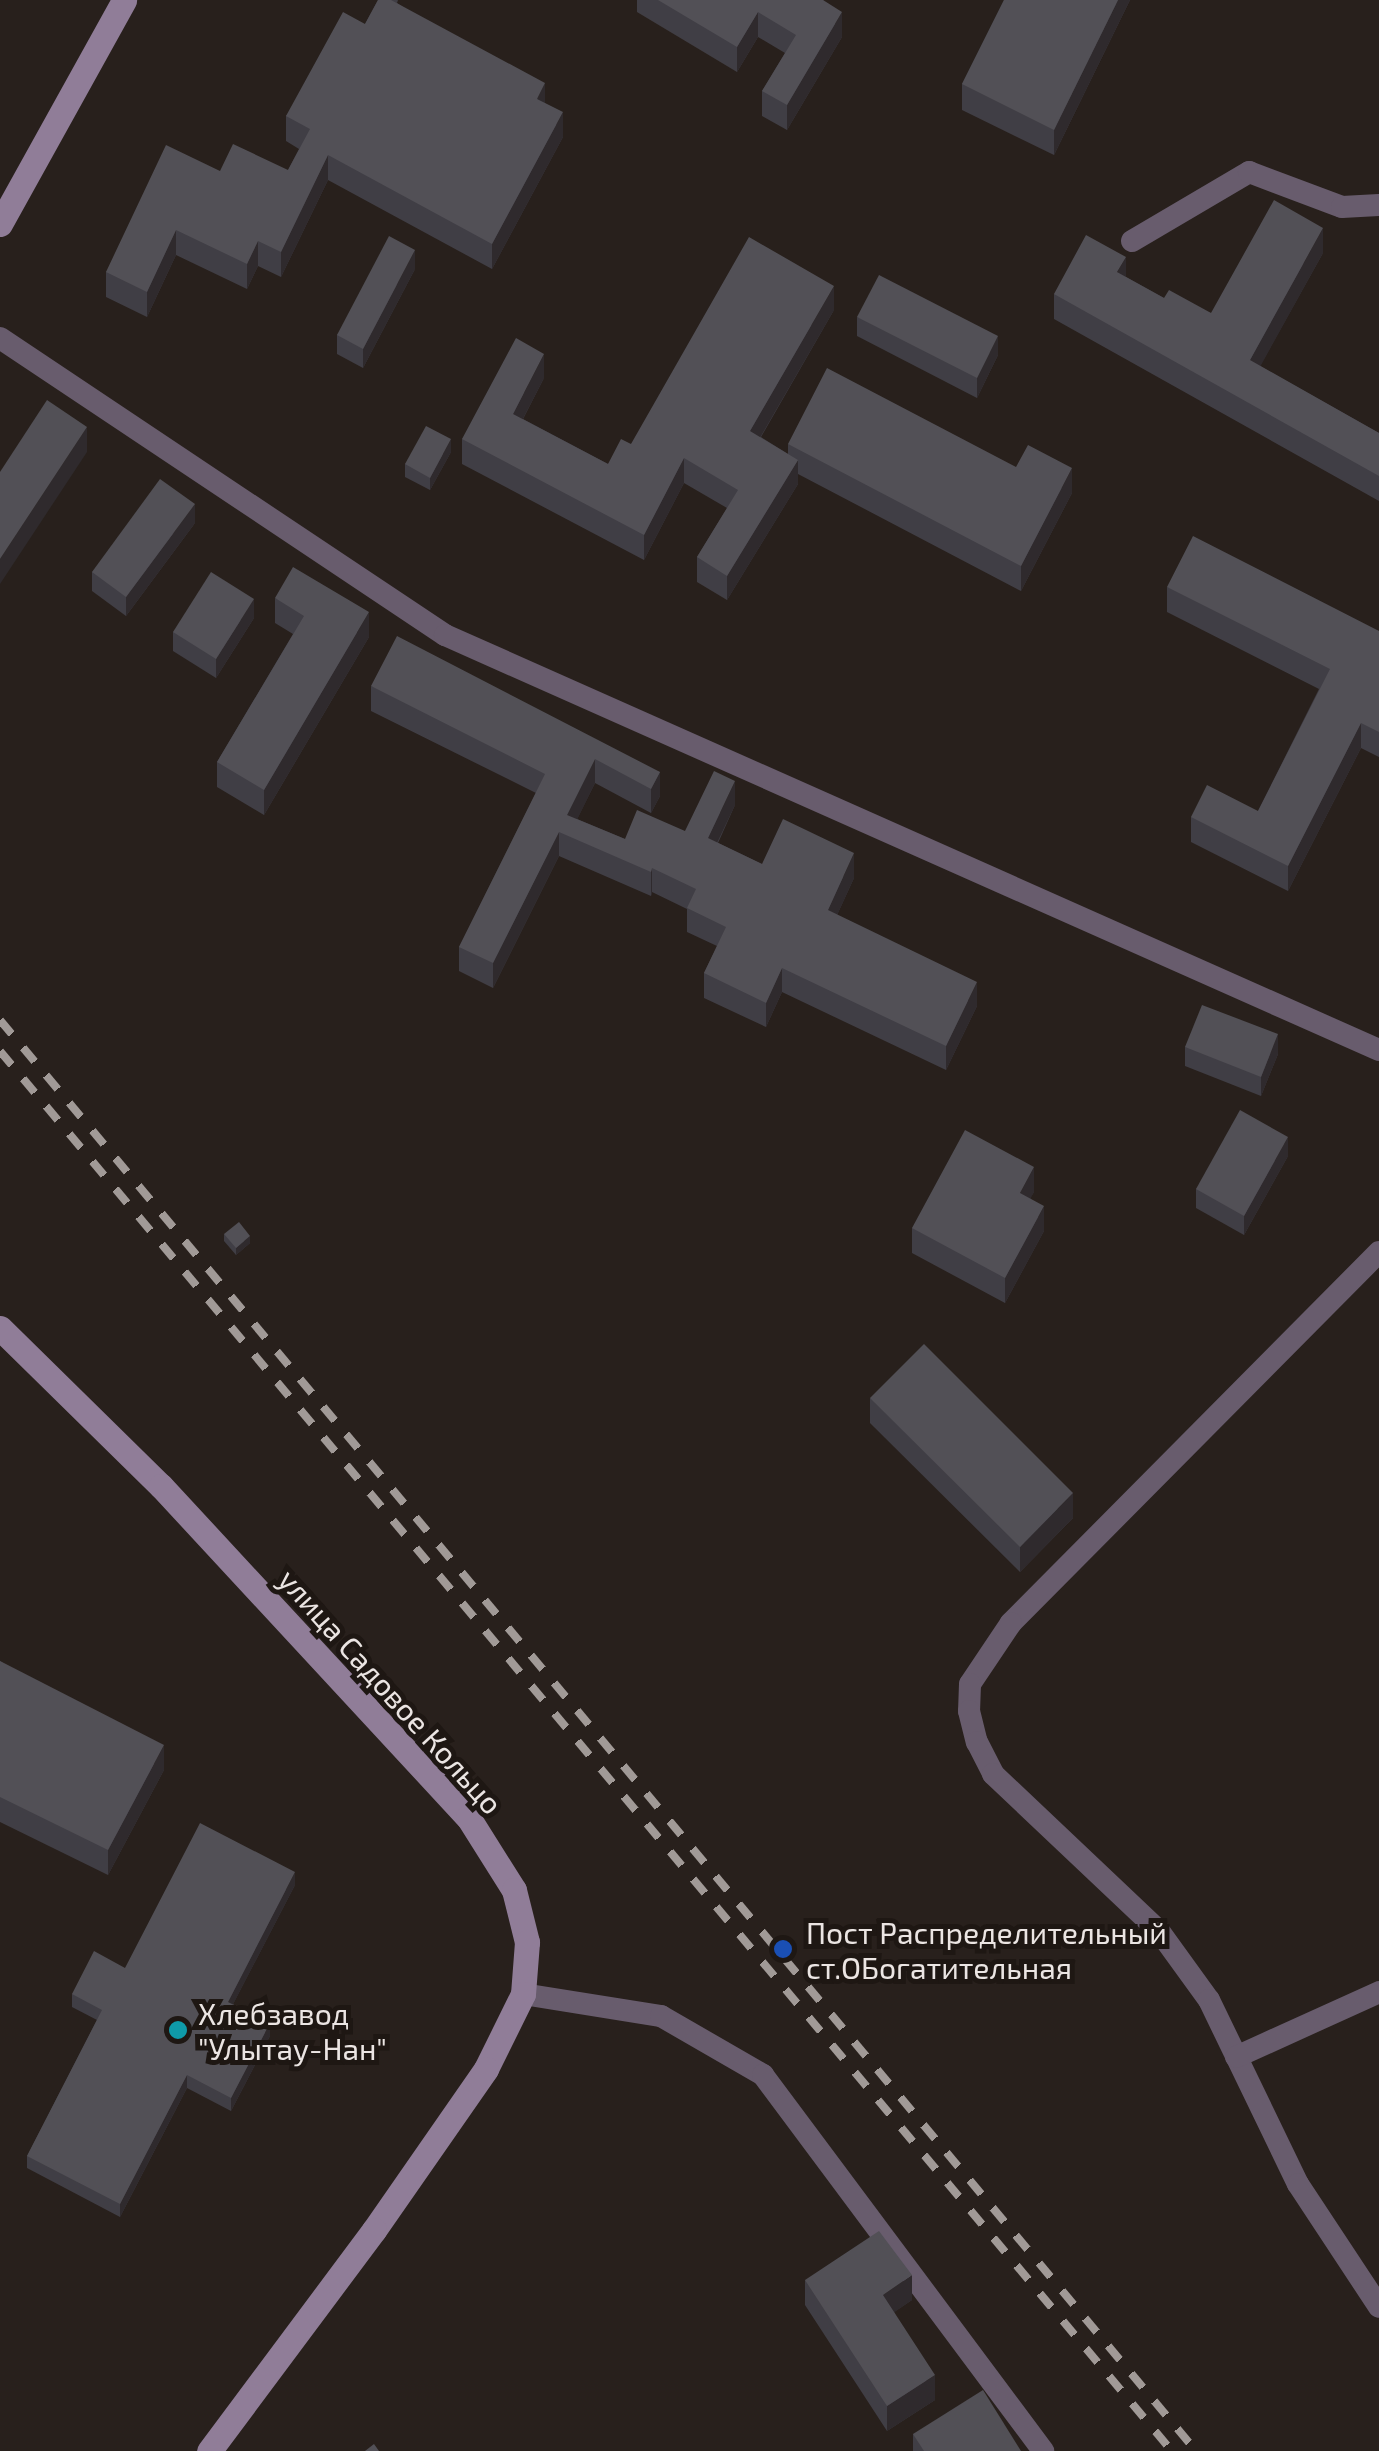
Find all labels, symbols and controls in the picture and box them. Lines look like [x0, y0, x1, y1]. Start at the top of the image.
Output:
street label: улица Садовое Кольцо [271, 1561, 511, 1821]
place label: Пост Распределительный ст.ОБогатительная [806, 1914, 1167, 1984]
marker: Пост Распределительный ст.ОБогатительная [770, 1936, 796, 1962]
place label: Хлебзавод "Улытау-Нан" [198, 1995, 387, 2066]
marker: Хлебзавод "Улытау-Нан" [167, 2019, 189, 2041]

